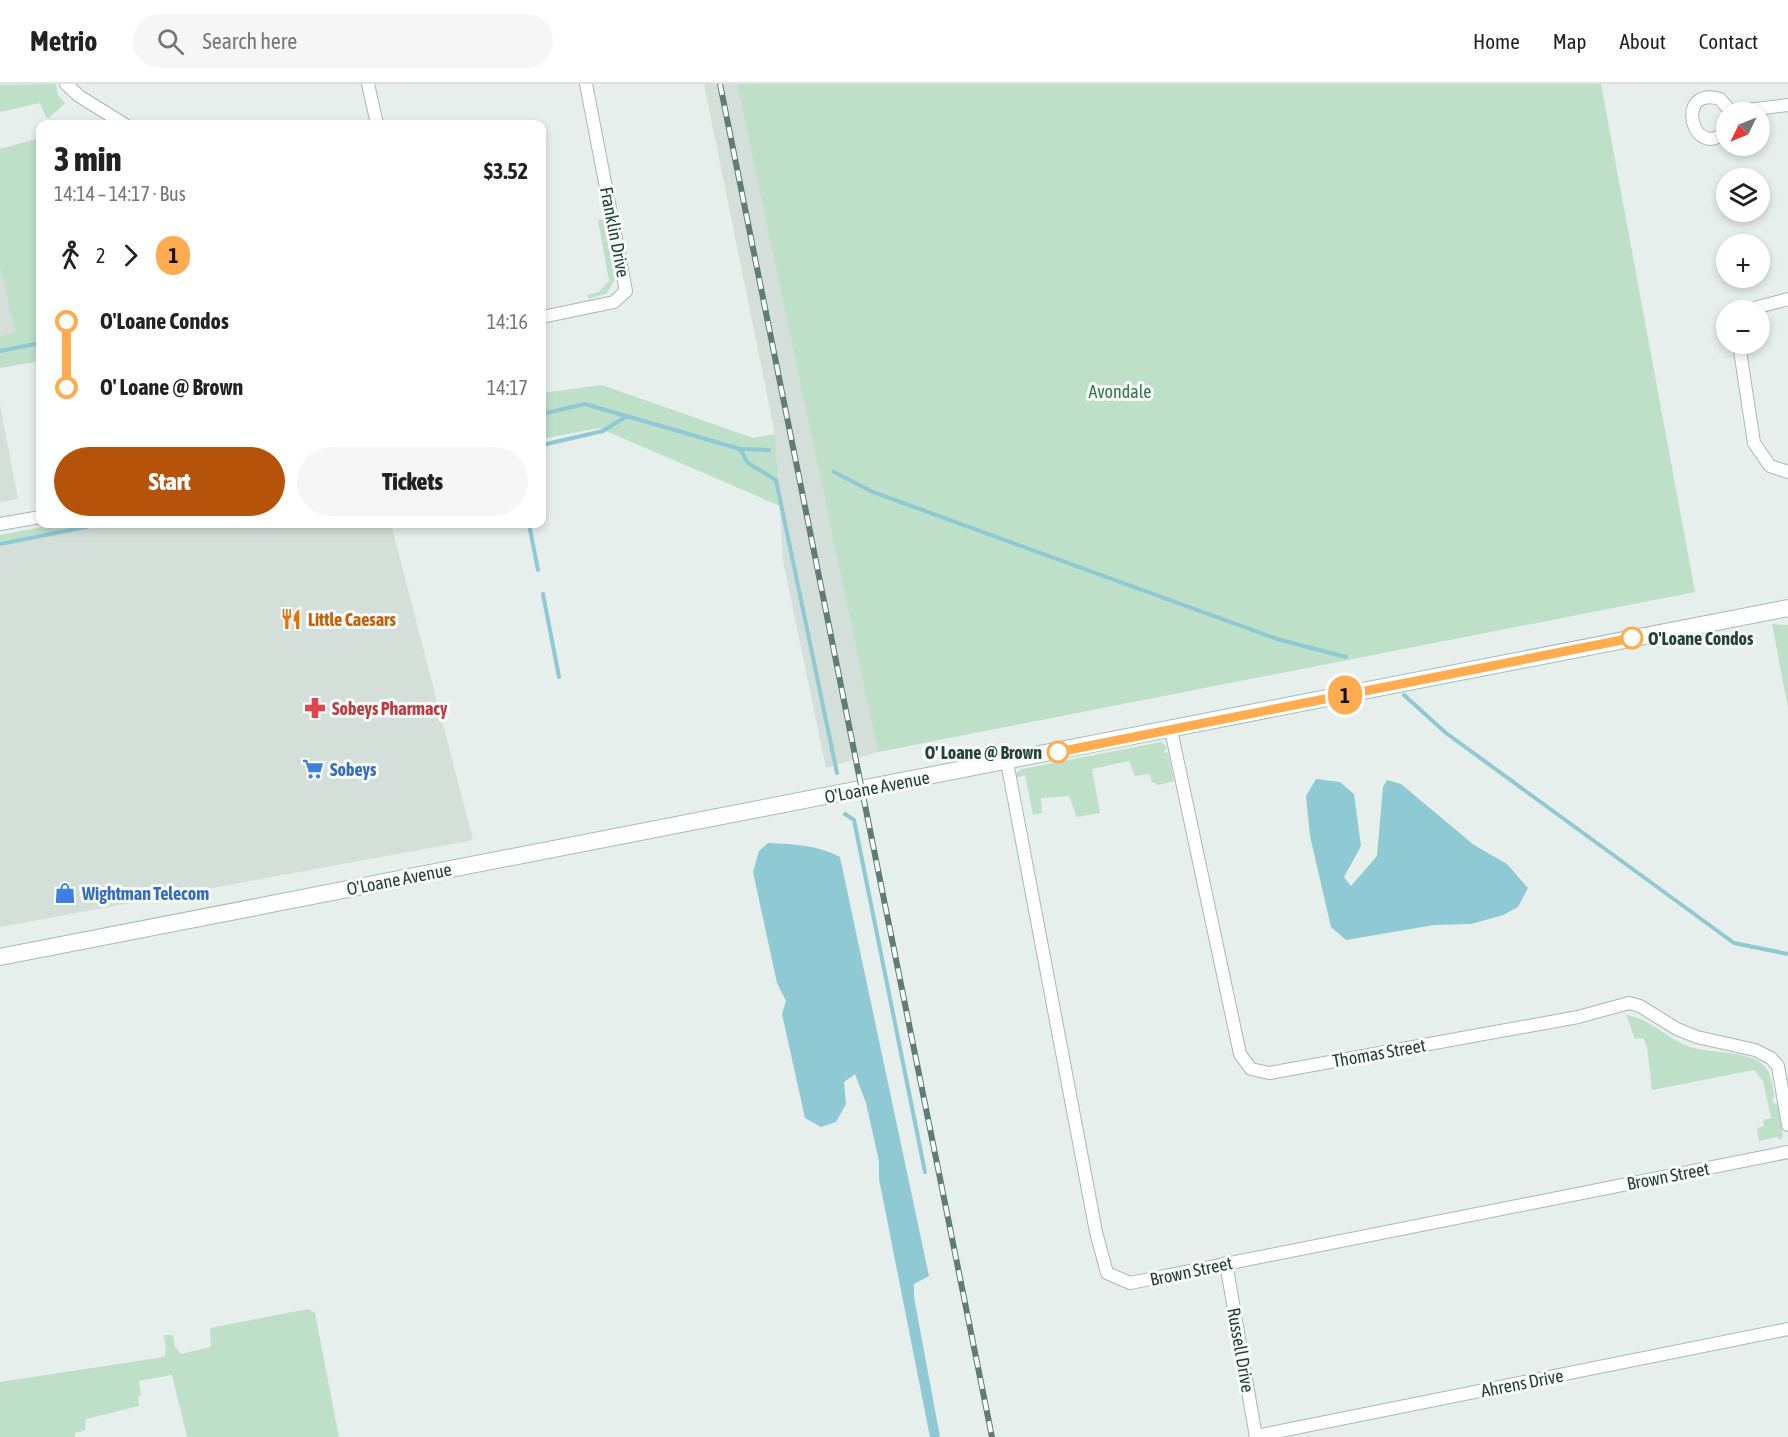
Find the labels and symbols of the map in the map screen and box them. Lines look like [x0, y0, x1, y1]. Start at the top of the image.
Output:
north arrow [1716, 102, 1770, 156]
street label: Franklin Drive [596, 185, 634, 279]
park label: Avondale [1089, 381, 1151, 402]
restaurant icon: Little Caesars [279, 607, 303, 631]
place label: Little Caesars [308, 609, 396, 630]
marker: O'Loane Condos [1621, 627, 1643, 649]
place label: O'Loane Condos [1648, 628, 1754, 649]
line badge: 1 [1326, 676, 1364, 714]
pharmacy icon: Sobeys Pharmacy [303, 696, 327, 720]
place label: Sobeys Pharmacy [332, 698, 448, 719]
marker: O' Loane @ Brown [1047, 741, 1069, 763]
place label: O' Loane @ Brown [925, 742, 1042, 763]
supermarket icon: Sobeys [301, 757, 325, 781]
place label: Sobeys [330, 759, 377, 780]
street label: O'Loane Avenue [823, 767, 931, 807]
street label: O'Loane Avenue [345, 859, 453, 899]
shop icon: Wightman Telecom [53, 881, 77, 905]
place label: Wightman Telecom [81, 883, 209, 904]
street label: Thomas Street [1331, 1034, 1427, 1072]
street label: Brown Street [1625, 1158, 1711, 1194]
street label: Brown Street [1148, 1252, 1234, 1290]
street label: Russell Drive [1223, 1306, 1259, 1394]
street label: Ahrens Drive [1479, 1365, 1565, 1401]

